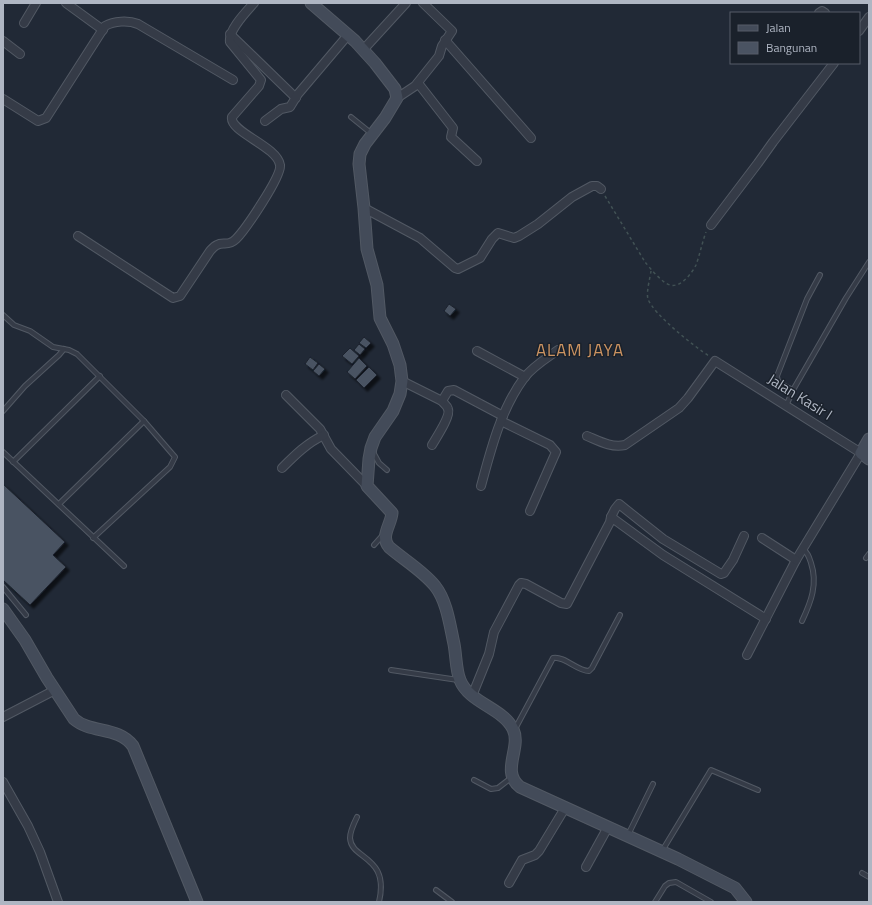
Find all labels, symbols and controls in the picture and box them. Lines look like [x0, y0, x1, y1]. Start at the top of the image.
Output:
legend [730, 12, 860, 64]
text: Jalan [766, 18, 791, 37]
text: Bangunan [766, 38, 817, 57]
district label: ALAM JAYA [536, 337, 624, 363]
street label: Jalan Kasir I [763, 368, 837, 426]

